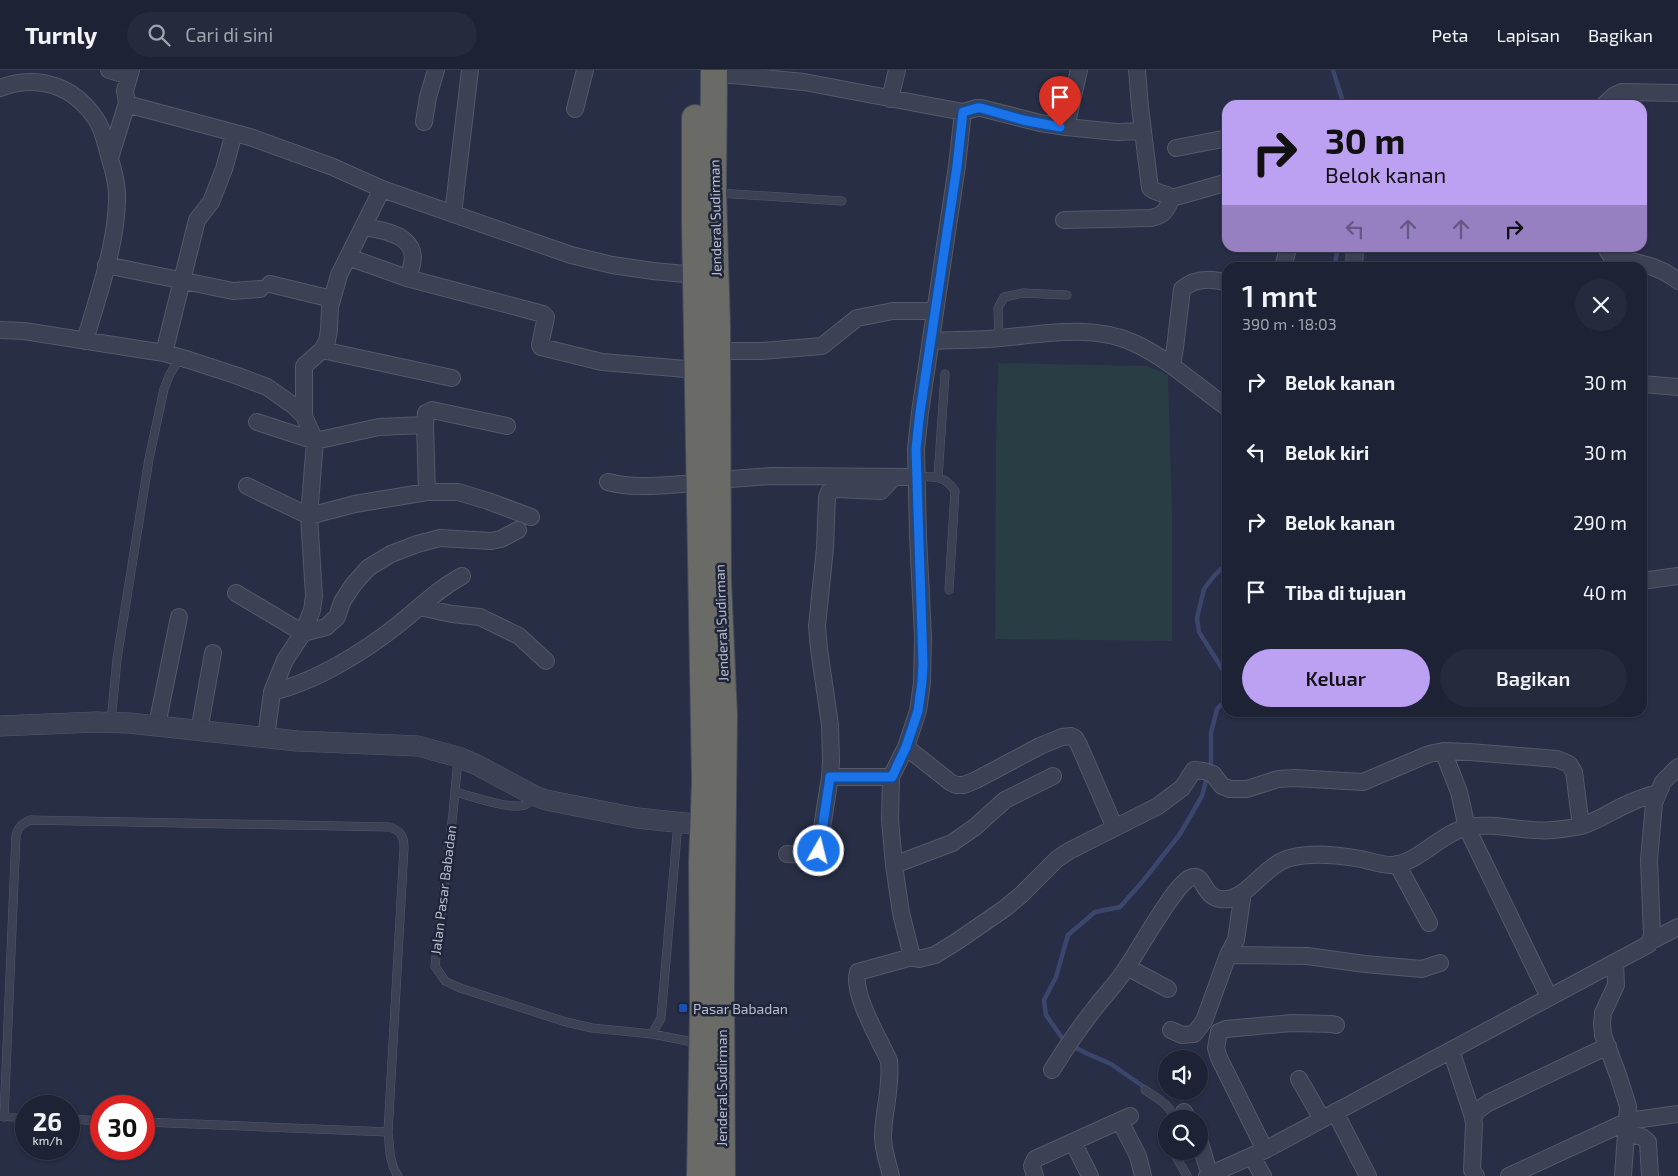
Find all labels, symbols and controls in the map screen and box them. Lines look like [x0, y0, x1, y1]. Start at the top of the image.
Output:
search box [127, 12, 477, 57]
text: Turnly [25, 20, 97, 49]
icon: search [145, 21, 173, 49]
text: Cari di sini [185, 23, 273, 46]
text: Peta [1431, 24, 1468, 46]
text: Lapisan [1496, 24, 1560, 46]
text: Bagikan [1588, 24, 1653, 46]
pin [1039, 76, 1081, 127]
icon: arrive [1046, 83, 1074, 111]
text: 30 m [1325, 119, 1405, 161]
icon: right [1242, 120, 1307, 185]
street label: Jenderal Sudirman [705, 159, 725, 277]
text: Belok kanan [1325, 161, 1446, 187]
icon: left [1341, 215, 1369, 243]
icon: ahead [1394, 215, 1422, 243]
icon: ahead [1447, 215, 1475, 243]
icon: right [1500, 215, 1528, 243]
text: 1 mnt [1242, 277, 1317, 313]
button: close [1575, 279, 1627, 331]
text: 390 m · 18:03 [1242, 314, 1337, 333]
icon: right [1242, 368, 1270, 396]
text: Belok kanan [1285, 371, 1395, 394]
text: 30 m [1584, 371, 1627, 394]
icon: left [1242, 438, 1270, 466]
text: Belok kiri [1285, 441, 1369, 464]
text: 30 m [1584, 441, 1627, 464]
icon: right [1242, 508, 1270, 536]
text: Belok kanan [1285, 511, 1395, 534]
text: 290 m [1573, 511, 1627, 534]
street label: Jenderal Sudirman [710, 564, 732, 682]
icon: arrive [1242, 578, 1270, 606]
text: Tiba di tujuan [1285, 581, 1406, 604]
text: 40 m [1583, 581, 1627, 604]
button: Keluar [1242, 649, 1430, 707]
button: Bagikan [1440, 649, 1627, 707]
street label: Jalan Pasar Babadan [427, 824, 459, 956]
position arrow [792, 824, 844, 876]
place label: Pasar Babadan [693, 1000, 788, 1017]
marker: Pasar Babadan [677, 1002, 689, 1014]
street label: Jenderal Sudirman [713, 1029, 730, 1147]
map controls [1158, 1050, 1208, 1160]
button: sound [1158, 1050, 1208, 1100]
speed limit sign: 30 [90, 1095, 155, 1160]
text: 26 [33, 1106, 62, 1136]
button: search [1158, 1110, 1208, 1160]
text: km/h [33, 1133, 62, 1147]

